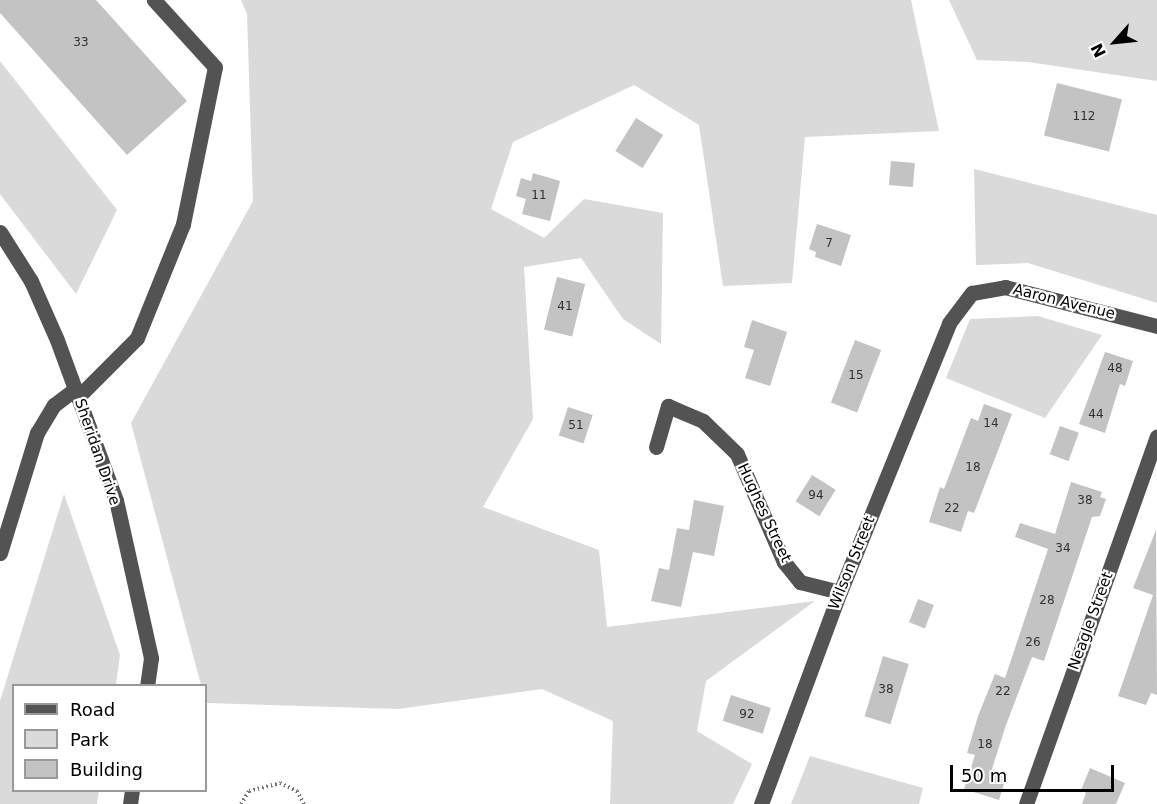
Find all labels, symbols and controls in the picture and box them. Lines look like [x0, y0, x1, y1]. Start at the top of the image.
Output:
north arrow [1085, 12, 1145, 72]
house number: 33 [73, 36, 89, 50]
text: N [1087, 40, 1110, 61]
house number: 112 [1073, 110, 1095, 124]
house number: 11 [531, 189, 547, 203]
house number: 7 [825, 237, 833, 251]
street label: Aaron Avenue [1011, 281, 1117, 323]
house number: 41 [557, 300, 573, 314]
house number: 48 [1107, 362, 1123, 376]
house number: 15 [848, 369, 864, 383]
street label: Sheridan Drive [70, 396, 124, 508]
house number: 44 [1088, 408, 1104, 422]
house number: 14 [983, 417, 999, 431]
house number: 51 [568, 419, 584, 433]
street label: Hughes Street [733, 461, 795, 565]
house number: 18 [965, 461, 981, 475]
house number: 94 [808, 489, 824, 503]
house number: 38 [1077, 494, 1093, 508]
house number: 22 [944, 502, 960, 516]
street label: Wilson Street [825, 513, 879, 613]
house number: 34 [1055, 542, 1071, 556]
street label: Neagle Street [1065, 570, 1117, 672]
house number: 28 [1039, 594, 1055, 608]
house number: 26 [1025, 636, 1041, 650]
house number: 38 [878, 683, 894, 697]
legend [12, 684, 207, 792]
house number: 22 [995, 685, 1011, 699]
text: Road [70, 699, 115, 720]
house number: 92 [739, 708, 755, 722]
text: Park [70, 729, 109, 750]
house number: 18 [977, 738, 993, 752]
scale bar [953, 753, 1116, 791]
text: Building [70, 759, 143, 780]
text: 50 m [961, 765, 1007, 786]

